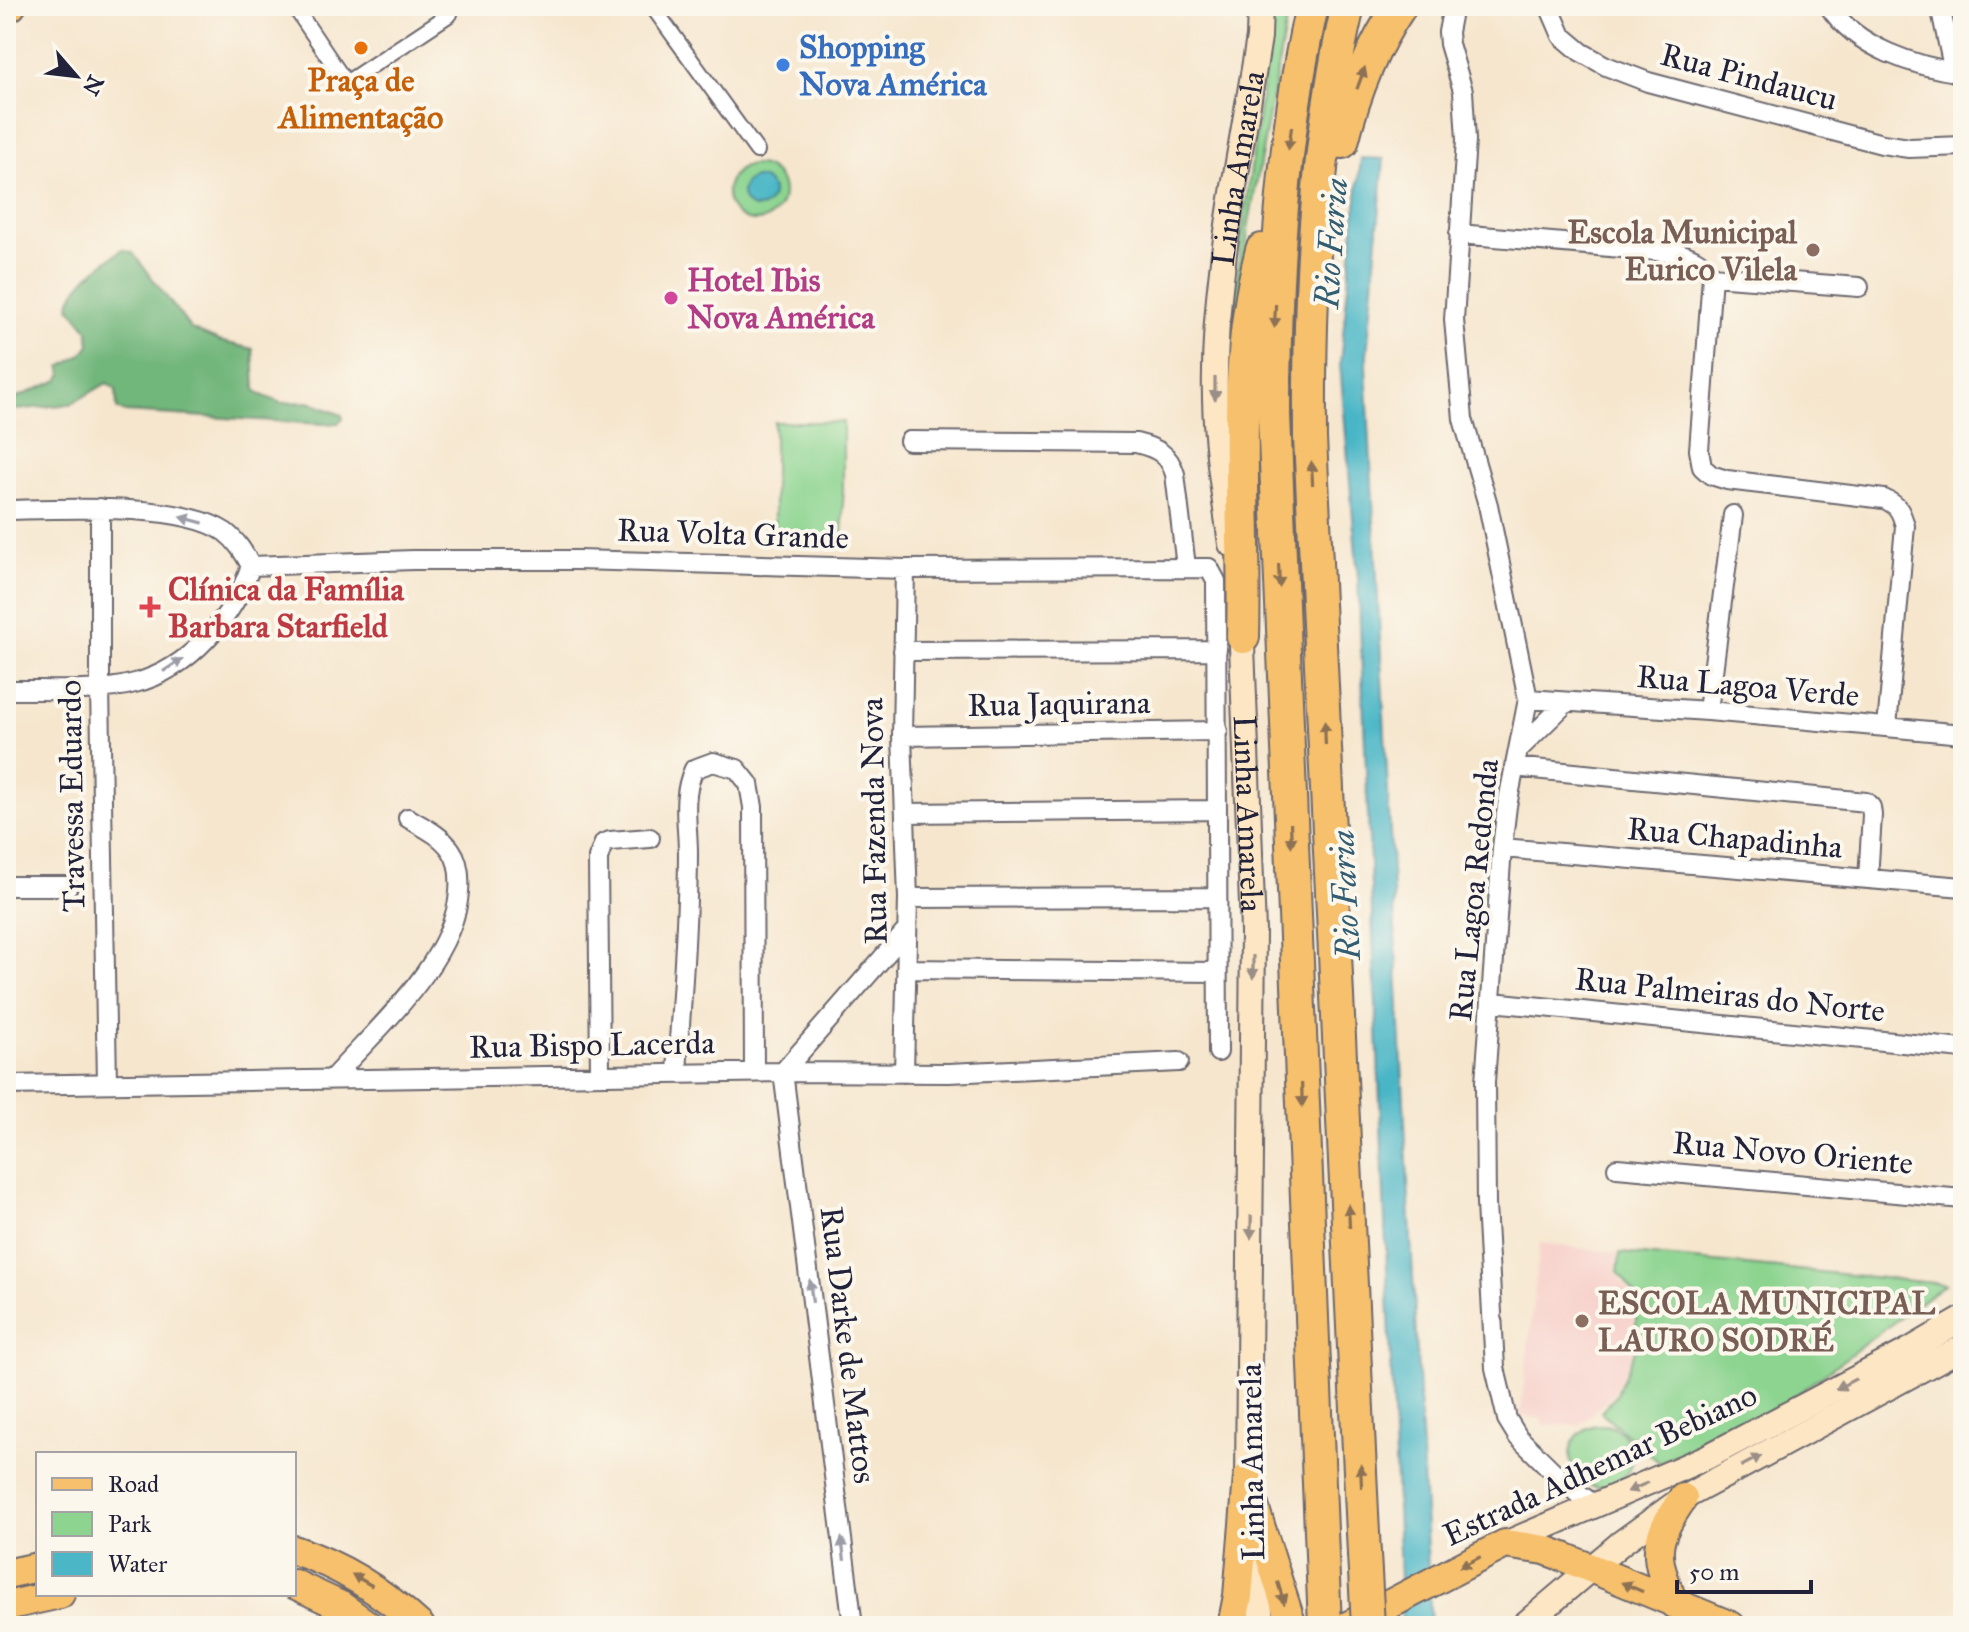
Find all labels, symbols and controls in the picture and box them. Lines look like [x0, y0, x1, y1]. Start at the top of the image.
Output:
place label: Shopping Nova América [799, 28, 988, 104]
street label: Rua Pindaucu [1656, 35, 1842, 119]
north arrow [36, 36, 116, 116]
marker: Praça de Alimentação [352, 39, 370, 57]
marker: Shopping Nova América [774, 56, 792, 74]
place label: Praça de Alimentação [277, 61, 443, 138]
one-way arrow [1356, 66, 1368, 90]
street label: Linha Amarela [1203, 67, 1273, 268]
text: N [77, 71, 110, 100]
one-way arrow [1283, 126, 1296, 151]
water label: Rio Faria [1306, 176, 1356, 311]
place label: Escola Municipal Eurico Vilela [1567, 213, 1798, 289]
marker: Escola Municipal Eurico Vilela [1804, 241, 1822, 259]
place label: Hotel Ibis Nova América [687, 261, 876, 337]
marker: Hotel Ibis Nova América [662, 289, 680, 307]
one-way arrow [1268, 304, 1281, 329]
one-way arrow [1209, 377, 1221, 402]
one-way arrow [1305, 460, 1318, 485]
street label: Rua Volta Grande [616, 510, 850, 558]
one-way arrow [180, 514, 205, 526]
one-way arrow [1272, 564, 1285, 589]
place label: Clínica da Família Barbara Starfield [168, 570, 405, 646]
marker: Clínica da Família Barbara Starfield [139, 596, 161, 618]
street label: Rua Lagoa Verde [1635, 657, 1861, 715]
one-way arrow [162, 658, 184, 673]
street label: Travessa Eduardo [50, 680, 94, 912]
street label: Rua Jaquirana [967, 683, 1151, 725]
street label: Rua Fazenda Nova [852, 697, 896, 945]
street label: Linha Amarela [1225, 715, 1272, 914]
one-way arrow [1318, 720, 1331, 745]
street label: Rua Lagoa Redonda [1441, 756, 1507, 1023]
street label: Rua Chapadinha [1626, 809, 1845, 867]
one-way arrow [1284, 823, 1297, 848]
water label: Rio Faria [1321, 829, 1369, 962]
one-way arrow [1247, 955, 1259, 980]
street label: Rua Palmeiras do Norte [1573, 959, 1887, 1031]
street label: Rua Bispo Lacerda [469, 1023, 716, 1067]
one-way arrow [1295, 1083, 1308, 1108]
street label: Rua Novo Oriente [1671, 1123, 1915, 1183]
one-way arrow [1342, 1203, 1355, 1228]
street label: Rua Darke de Mattos [812, 1204, 884, 1486]
one-way arrow [1245, 1215, 1257, 1240]
one-way arrow [804, 1278, 817, 1303]
place label: ESCOLA MUNICIPAL LAURO SODRÉ [1598, 1284, 1935, 1360]
marker: ESCOLA MUNICIPAL LAURO SODRÉ [1573, 1312, 1591, 1330]
street label: Linha Amarela [1231, 1363, 1273, 1561]
street label: Estrada Adhemar Bebiano [1437, 1375, 1763, 1555]
one-way arrow [1835, 1377, 1857, 1391]
legend [36, 1452, 296, 1596]
one-way arrow [1740, 1455, 1763, 1468]
one-way arrow [1354, 1463, 1367, 1488]
text: Road [108, 1469, 159, 1499]
one-way arrow [1626, 1481, 1650, 1494]
text: Park [108, 1509, 152, 1539]
one-way arrow [837, 1536, 850, 1561]
scale bar [1677, 1544, 1811, 1594]
text: Water [108, 1549, 167, 1579]
one-way arrow [1458, 1555, 1481, 1569]
text: 50 m [1689, 1557, 1739, 1587]
one-way arrow [350, 1573, 373, 1587]
one-way arrow [1621, 1580, 1644, 1593]
one-way arrow [1275, 1581, 1288, 1605]

